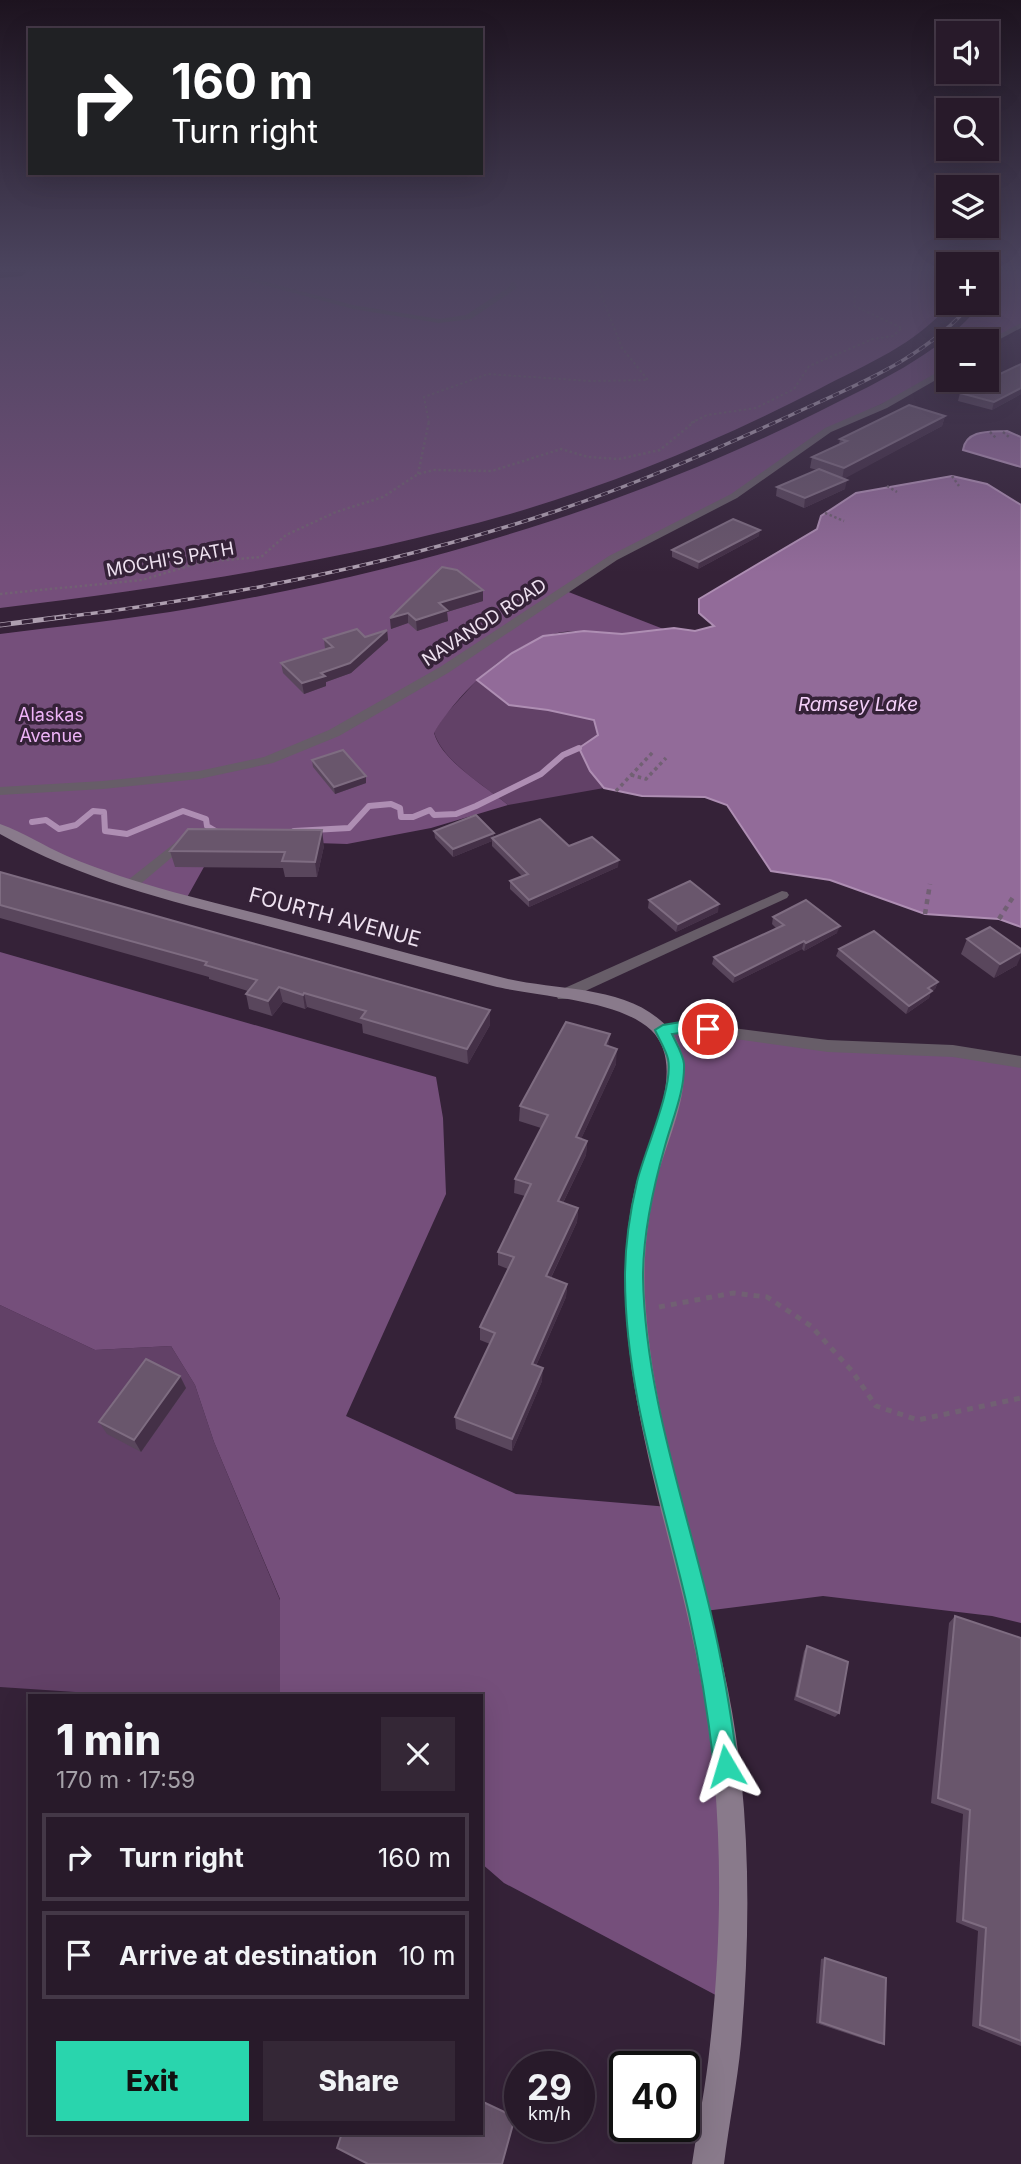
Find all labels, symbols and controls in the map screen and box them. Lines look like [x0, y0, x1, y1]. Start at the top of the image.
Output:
map controls [936, 21, 999, 392]
button: sound [936, 21, 999, 84]
text: 160 m [171, 52, 313, 111]
icon: right [56, 56, 147, 147]
button: search [936, 98, 999, 161]
text: Turn right [171, 112, 318, 151]
button: layers [936, 175, 999, 238]
button: + [936, 252, 999, 315]
button: − [936, 329, 999, 392]
street label: MOCHI'S PATH [104, 537, 236, 581]
street label: NAVANOD ROAD [418, 574, 550, 670]
water label: Ramsey Lake [798, 693, 918, 716]
park label: Alaskas Avenue [18, 704, 84, 746]
street label: FOURTH AVENUE [246, 882, 424, 952]
pin [678, 999, 738, 1059]
icon: arrive [689, 1010, 727, 1048]
text: 1 min [56, 1714, 161, 1765]
button: close [381, 1717, 455, 1791]
position arrow [689, 1729, 763, 1803]
text: 170 m · 17:59 [56, 1766, 195, 1794]
icon: right [60, 1838, 98, 1876]
text: Turn right [119, 1842, 244, 1873]
text: 160 m [378, 1842, 451, 1873]
icon: arrive [60, 1936, 98, 1974]
text: Arrive at destination [119, 1940, 378, 1971]
text: 10 m [399, 1940, 456, 1971]
button: Exit [56, 2041, 249, 2121]
button: Share [263, 2041, 455, 2121]
speed limit sign: 40 [609, 2051, 700, 2142]
text: 29 [527, 2066, 572, 2108]
text: km/h [528, 2103, 571, 2124]

